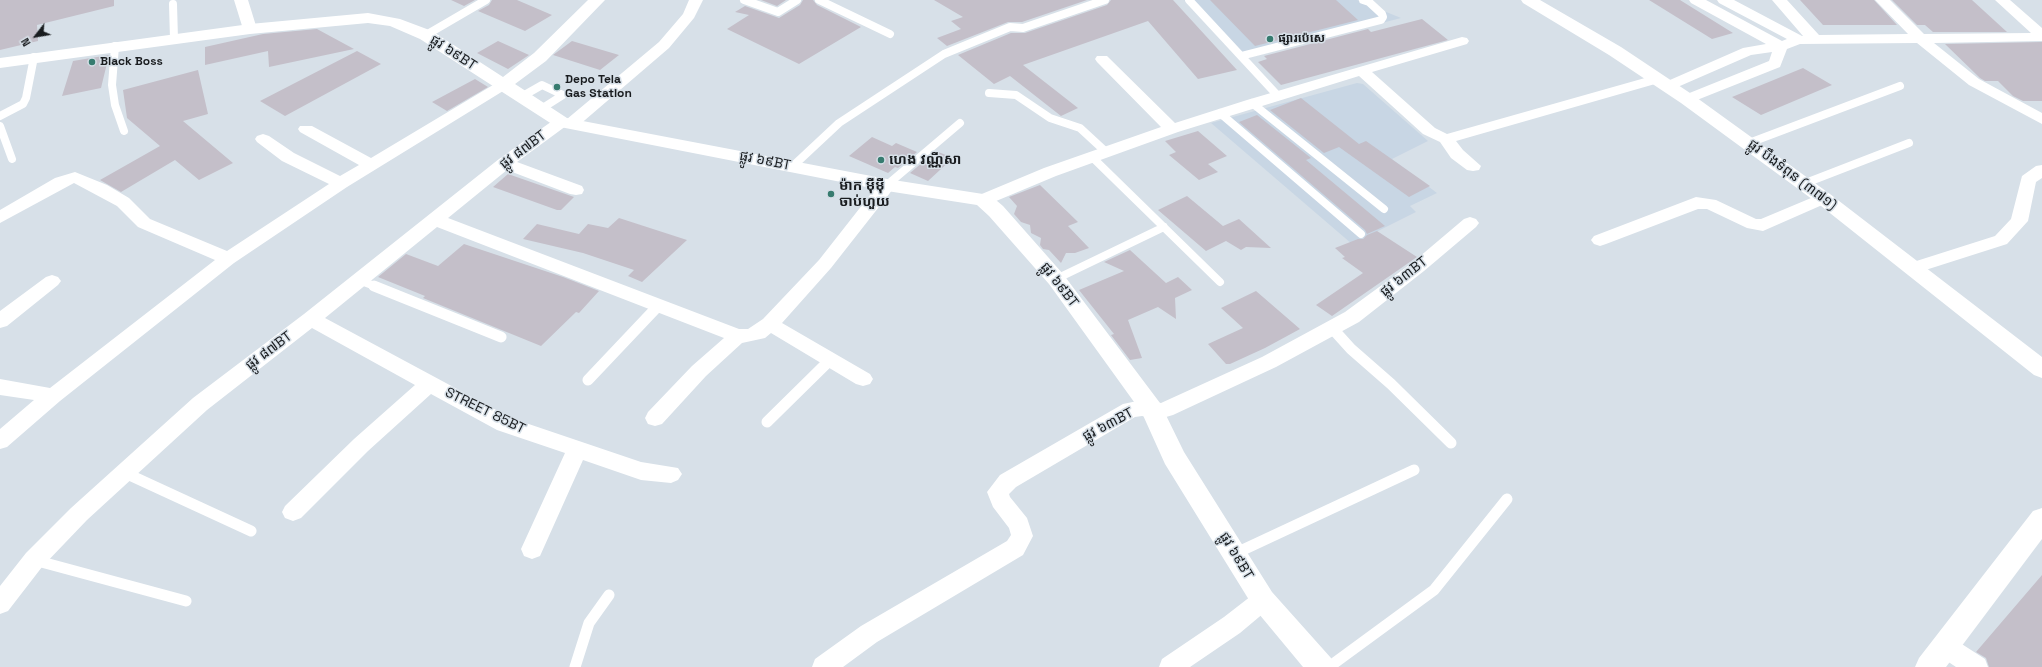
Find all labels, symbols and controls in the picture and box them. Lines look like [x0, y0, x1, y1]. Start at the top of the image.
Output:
north arrow [16, 16, 56, 56]
street label: ផ្លូវ ៦៩BT [427, 32, 479, 74]
place label: ផ្សារប៉េសេ [1278, 32, 1325, 46]
marker: ផ្សារប៉េសេ [1265, 34, 1275, 44]
text: N [18, 35, 34, 49]
place label: Black Boss [100, 55, 163, 69]
marker: Black Boss [87, 57, 97, 67]
place label: Depo Tela Gas Station [565, 73, 632, 101]
marker: Depo Tela Gas Station [552, 82, 562, 92]
street label: ផ្លូវ ៨៧BT [496, 127, 550, 173]
street label: ផ្លូវ បឹងទំពុន (៣៧១) [1744, 136, 1840, 214]
street label: ផ្លូវ ៦៩BT [738, 148, 792, 174]
place label: ហេង វណ្ណីសា [889, 152, 961, 168]
marker: ហេង វណ្ណីសា [876, 155, 886, 165]
place label: ម៉ាក ម៉ីម៉ី ចាប់ហួយ [839, 178, 890, 210]
marker: ម៉ាក ម៉ីម៉ី ចាប់ហួយ [826, 189, 836, 199]
street label: ផ្លូវ ៦៣BT [1377, 253, 1431, 301]
street label: ផ្លូវ ៦៩BT [1036, 259, 1082, 311]
street label: ផ្លូវ ៨៧BT [242, 328, 296, 374]
street label: STREET 85BT [442, 384, 528, 438]
street label: ផ្លូវ ៦៣BT [1080, 405, 1136, 445]
street label: ផ្លូវ ៦៩BT [1215, 529, 1257, 583]

